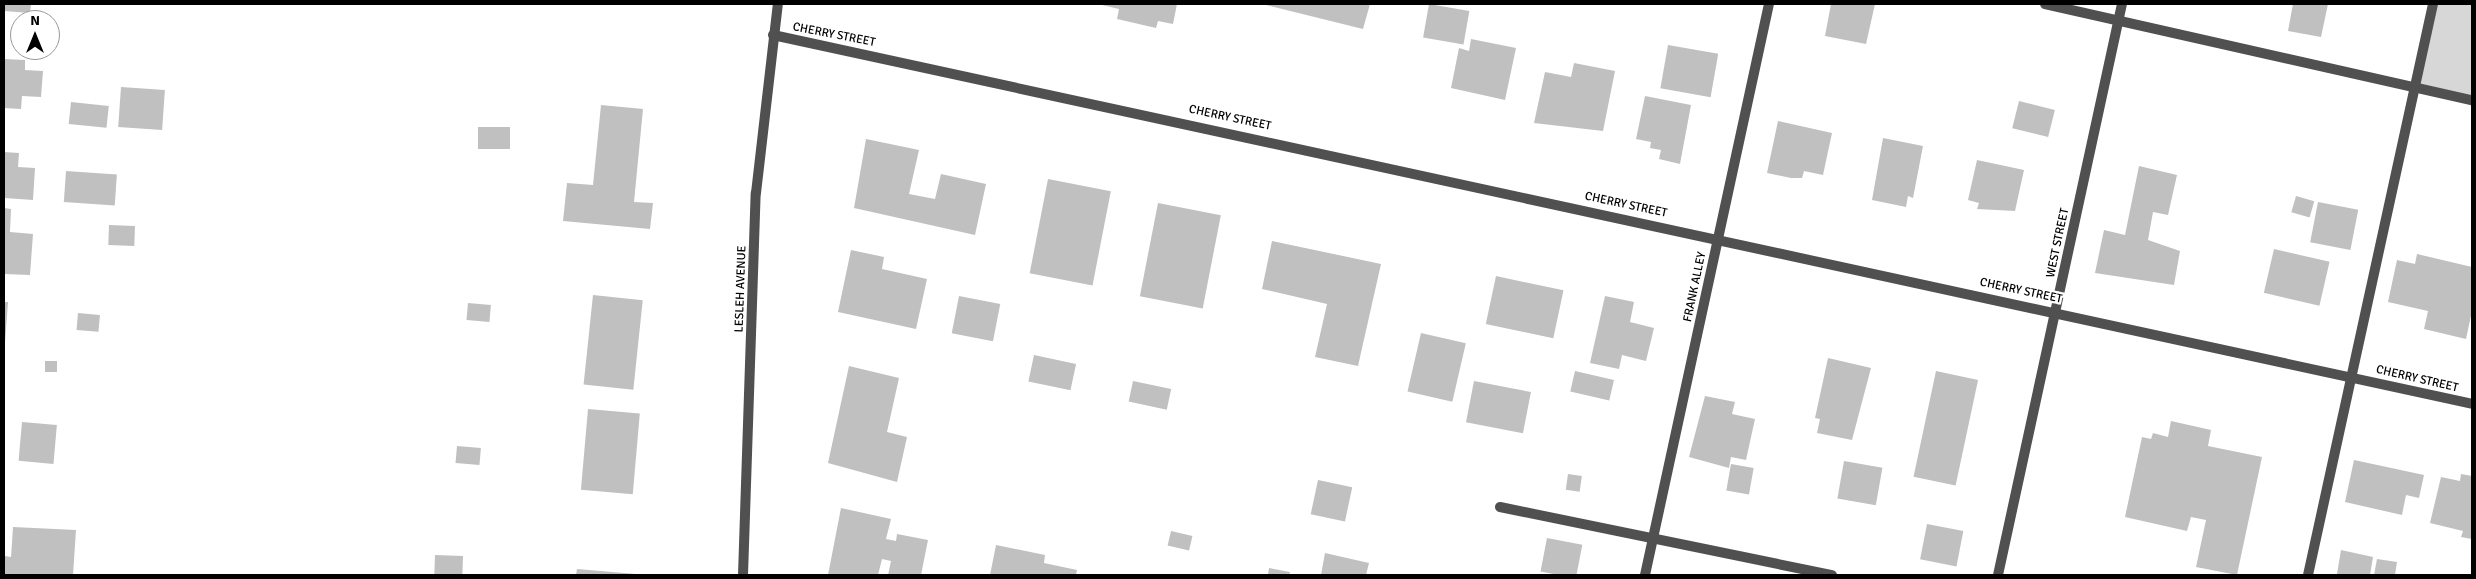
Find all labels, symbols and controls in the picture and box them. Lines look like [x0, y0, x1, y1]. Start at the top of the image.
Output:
north arrow [10, 10, 60, 60]
text: N [30, 12, 40, 29]
street label: CHERRY STREET [791, 20, 877, 50]
street label: CHERRY STREET [1187, 102, 1273, 134]
street label: CHERRY STREET [1583, 189, 1669, 221]
street label: WEST STREET [2044, 207, 2072, 279]
street label: LESLEH AVENUE [732, 245, 750, 333]
street label: FRANK ALLEY [1681, 251, 1709, 323]
street label: CHERRY STREET [1978, 275, 2064, 307]
street label: CHERRY STREET [2375, 363, 2459, 395]

